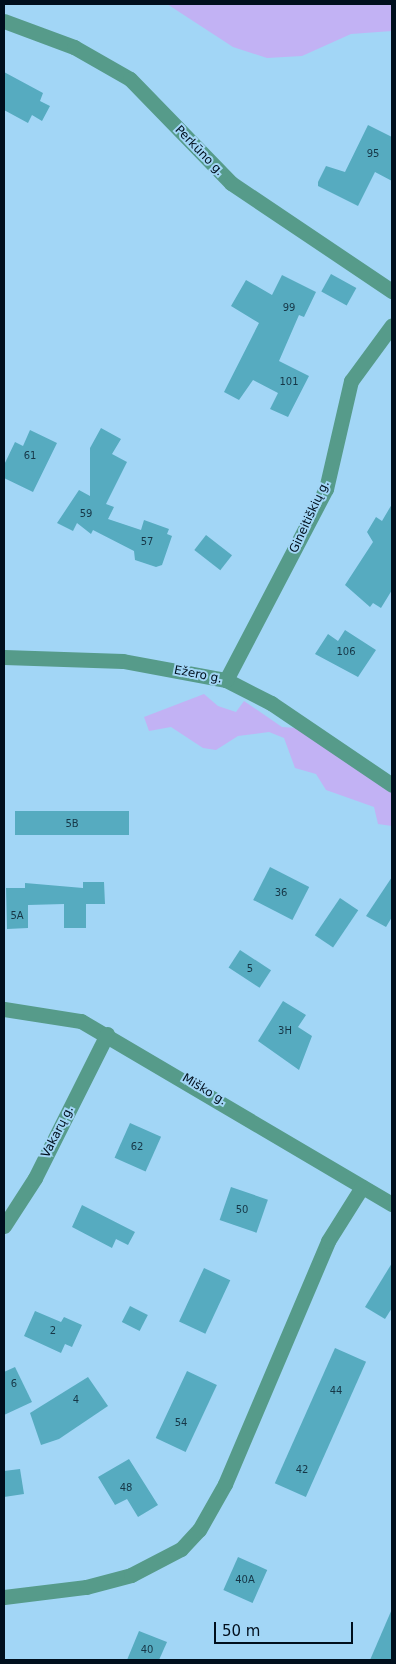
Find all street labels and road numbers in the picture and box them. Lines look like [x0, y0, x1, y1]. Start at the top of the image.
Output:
street label: Perkūno g. [172, 123, 226, 179]
street label: Gineitiškių g. [287, 478, 333, 556]
street label: Ežero g. [173, 663, 223, 687]
street label: Miško g. [179, 1071, 229, 1109]
street label: Vakarų g. [39, 1104, 77, 1160]

